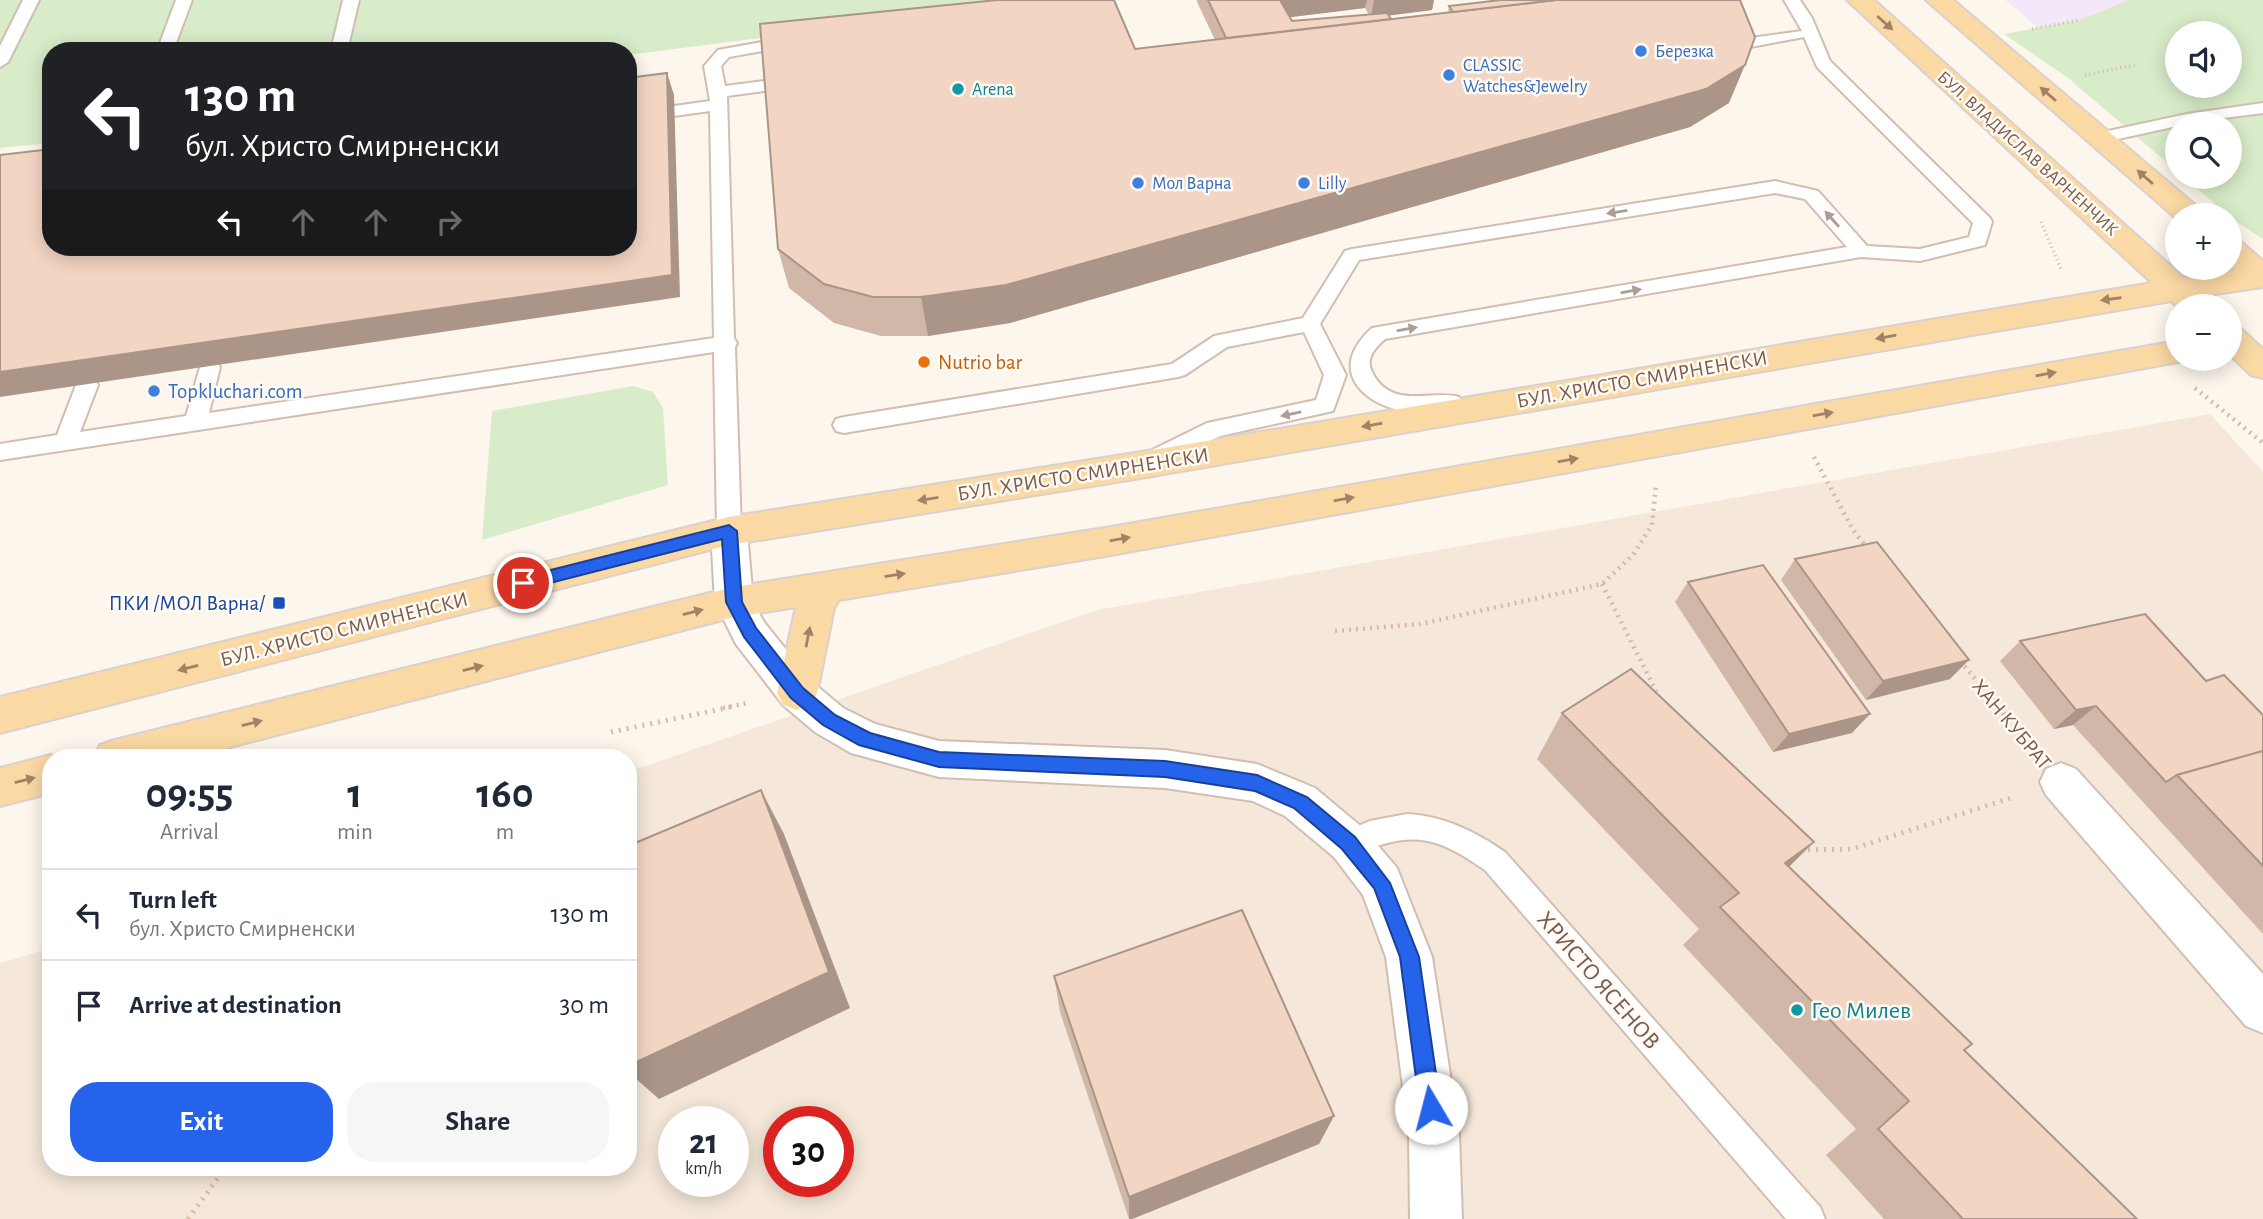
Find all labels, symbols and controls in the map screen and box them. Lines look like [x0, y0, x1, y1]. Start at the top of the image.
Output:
one-way arrow [1876, 15, 1893, 31]
map controls [2165, 21, 2242, 371]
button: sound [2165, 21, 2242, 98]
marker: Березка [1633, 43, 1649, 59]
place label: Березка [1655, 43, 1714, 61]
place label: CLASSIC Watches&Jewelry [1463, 57, 1588, 96]
marker: CLASSIC Watches&Jewelry [1441, 67, 1457, 83]
street label: БУЛ. ВЛАДИСЛАВ ВАРНЕНЧИК [1933, 68, 2122, 240]
icon: left [70, 70, 161, 161]
text: 130 m [185, 72, 296, 121]
marker: Arena [950, 81, 966, 97]
place label: Arena [972, 81, 1014, 99]
one-way arrow [2039, 86, 2057, 102]
button: search [2165, 112, 2242, 189]
text: бул. Христо Смирненски [185, 130, 500, 162]
one-way arrow [2136, 169, 2154, 185]
marker: Мол Варна [1130, 175, 1146, 191]
place label: Мол Варна [1152, 175, 1232, 193]
marker: Lilly [1296, 175, 1312, 191]
place label: Lilly [1318, 175, 1347, 193]
icon: left [211, 203, 249, 241]
icon: ahead [284, 203, 322, 241]
icon: ahead [357, 203, 395, 241]
icon: right [430, 203, 468, 241]
button: + [2165, 203, 2242, 280]
one-way arrow [1606, 207, 1628, 218]
one-way arrow [1824, 210, 1840, 227]
one-way arrow [1620, 285, 1642, 296]
one-way arrow [2100, 294, 2122, 305]
button: − [2165, 294, 2242, 371]
one-way arrow [1396, 323, 1418, 334]
one-way arrow [1875, 332, 1897, 343]
street label: БУЛ. ХРИСТО СМИРНЕНСКИ [1515, 347, 1769, 412]
place label: Nutrio bar [938, 352, 1022, 373]
marker: Nutrio bar [916, 354, 932, 370]
one-way arrow [2036, 368, 2058, 379]
place label: Topkluchari.com [168, 381, 303, 402]
marker: Topkluchari.com [146, 383, 162, 399]
one-way arrow [1280, 408, 1302, 419]
one-way arrow [1812, 409, 1834, 420]
one-way arrow [1361, 420, 1383, 431]
street label: БУЛ. ХРИСТО СМИРНЕНСКИ [956, 444, 1210, 505]
one-way arrow [1557, 454, 1579, 465]
one-way arrow [917, 494, 939, 505]
one-way arrow [1333, 494, 1355, 505]
one-way arrow [1109, 533, 1131, 544]
pin [493, 553, 553, 613]
icon: arrive [504, 564, 542, 602]
one-way arrow [885, 569, 907, 580]
street label: БУЛ. ХРИСТО СМИРНЕНСКИ [218, 589, 470, 670]
place label: ПКИ /МОЛ Варна/ [109, 593, 266, 614]
marker: ПКИ /МОЛ Варна/ [271, 595, 287, 611]
one-way arrow [683, 606, 705, 617]
one-way arrow [802, 626, 813, 648]
one-way arrow [462, 662, 484, 673]
one-way arrow [177, 663, 199, 674]
street label: ХАН КУБРАТ [1968, 675, 2055, 773]
one-way arrow [241, 717, 263, 728]
text: 09:55 [145, 773, 234, 815]
text: 1 [347, 773, 362, 815]
text: 160 [476, 773, 534, 815]
one-way arrow [14, 774, 36, 785]
text: Arrival [160, 821, 219, 844]
text: min [337, 821, 373, 844]
text: m [496, 821, 514, 844]
text: Turn left [129, 887, 217, 913]
icon: left [70, 896, 108, 934]
text: 130 m [551, 901, 609, 927]
street label: ХРИСТО ЯСЕНОВ [1532, 907, 1664, 1054]
text: бул. Христо Смирненски [129, 918, 356, 941]
icon: arrive [70, 987, 108, 1025]
text: Arrive at destination [129, 992, 342, 1018]
text: 30 m [559, 992, 609, 1018]
place label: Гео Милев [1811, 999, 1911, 1023]
marker: Гео Милев [1789, 1002, 1805, 1018]
position arrow [1394, 1071, 1468, 1145]
button: Exit [70, 1082, 333, 1162]
button: Share [347, 1082, 609, 1162]
speed limit sign: 30 [763, 1106, 854, 1197]
text: 21 [689, 1125, 718, 1160]
text: km/h [685, 1160, 722, 1178]

